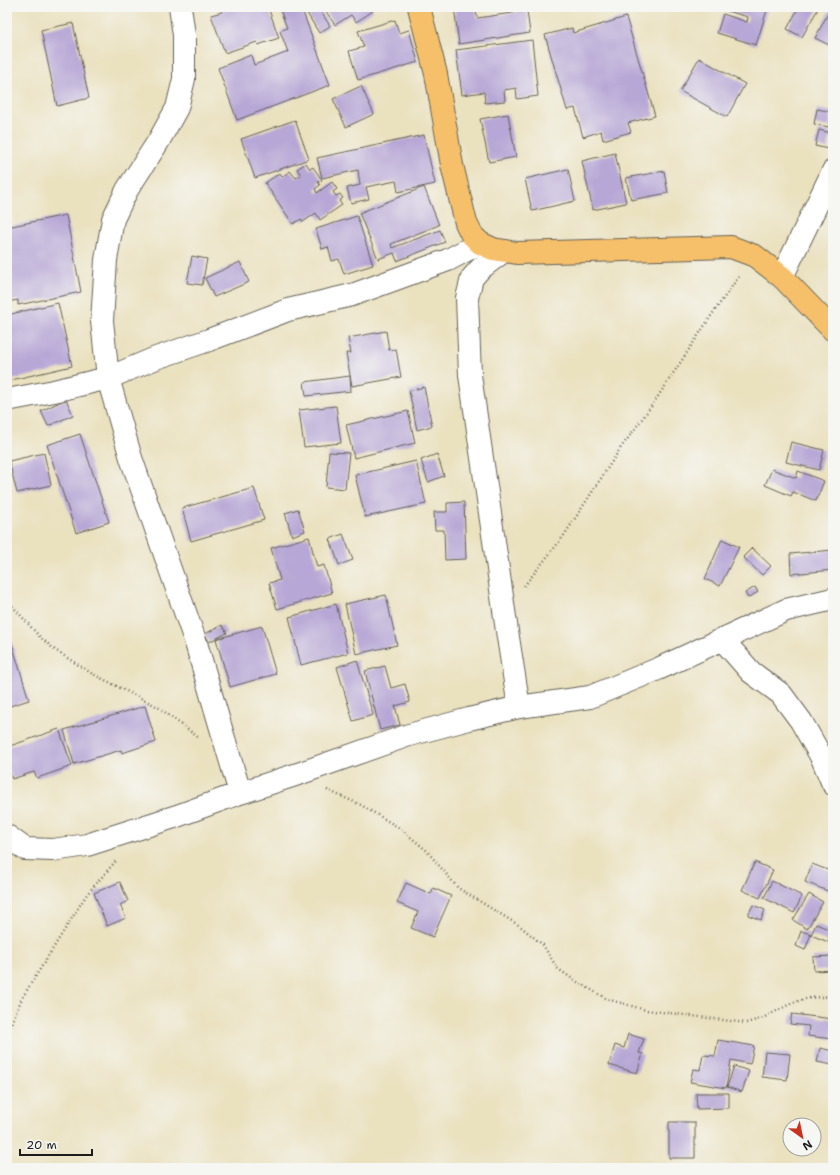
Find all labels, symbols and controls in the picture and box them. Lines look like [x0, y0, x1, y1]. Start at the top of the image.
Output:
north arrow [782, 1117, 822, 1157]
scale bar [20, 1131, 92, 1157]
text: N [799, 1136, 815, 1154]
text: 20 m [26, 1137, 57, 1153]

